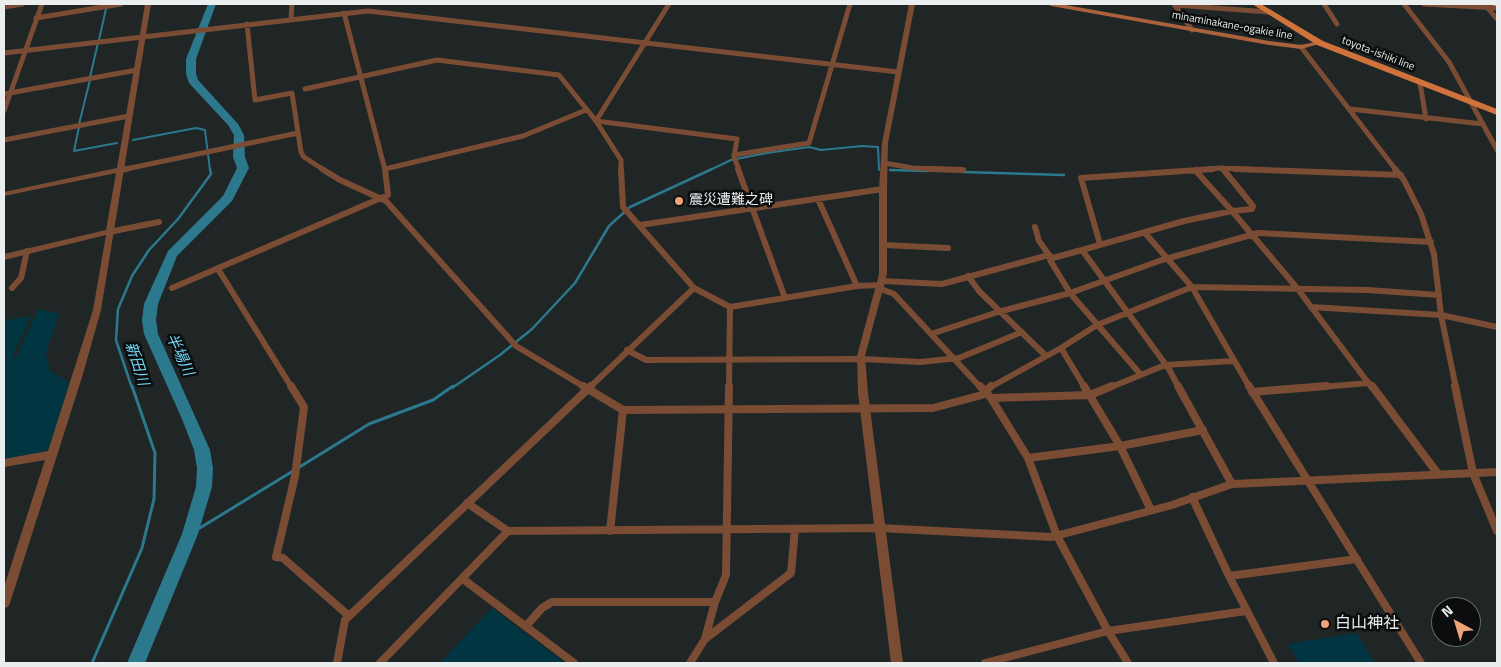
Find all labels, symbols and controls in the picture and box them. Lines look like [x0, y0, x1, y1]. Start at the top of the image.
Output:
street label: minaminakane-ogakie line [1171, 9, 1293, 43]
street label: toyota-ishiki line [1340, 34, 1416, 74]
place label: 震災遭難之碑 [689, 193, 773, 209]
marker: 震災遭難之碑 [673, 195, 685, 207]
water label: 半場川 [161, 331, 197, 379]
water label: 新田川 [120, 340, 152, 388]
north arrow [1431, 597, 1481, 647]
text: N [1436, 600, 1457, 622]
place label: 白山神社 [1335, 614, 1399, 634]
marker: 白山神社 [1319, 618, 1331, 630]

